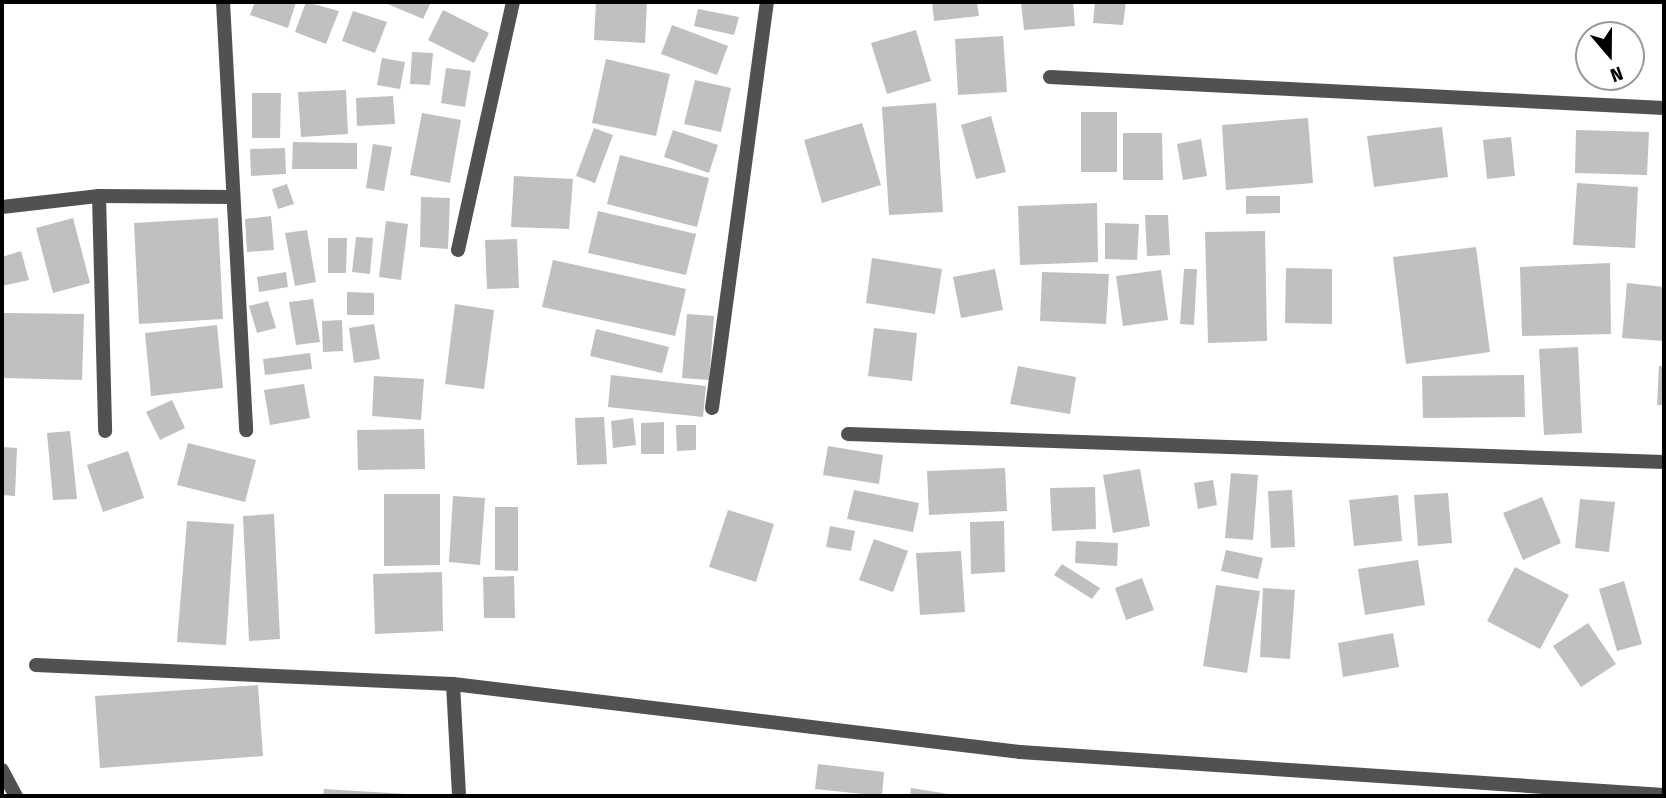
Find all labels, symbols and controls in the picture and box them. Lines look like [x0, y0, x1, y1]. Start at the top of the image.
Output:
north arrow [1575, 21, 1645, 91]
text: N [1607, 62, 1626, 87]

